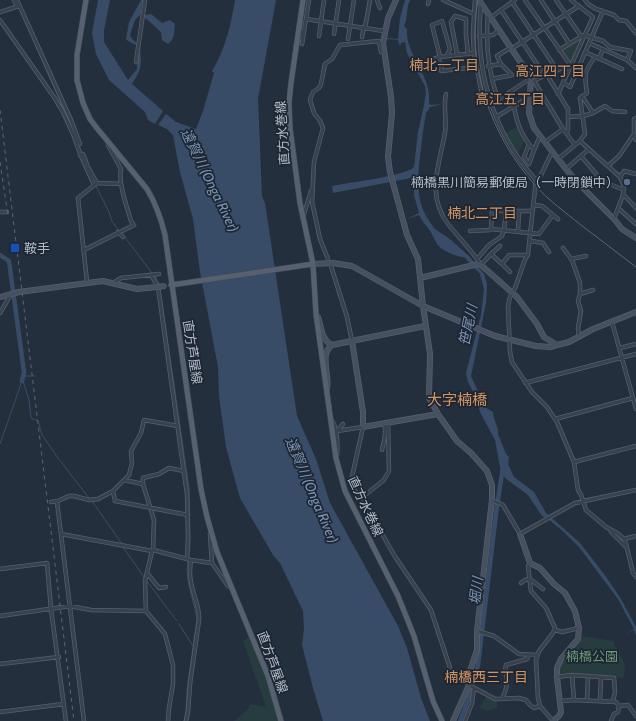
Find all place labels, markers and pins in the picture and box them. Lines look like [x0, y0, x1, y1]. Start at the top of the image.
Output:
place label: 楠橋黒川簡易郵便局（一時閉鎖中） [411, 174, 619, 190]
marker: 楠橋黒川簡易郵便局（一時閉鎖中） [622, 177, 632, 187]
place label: 鞍手 [24, 240, 50, 256]
marker: 鞍手 [9, 242, 21, 254]

